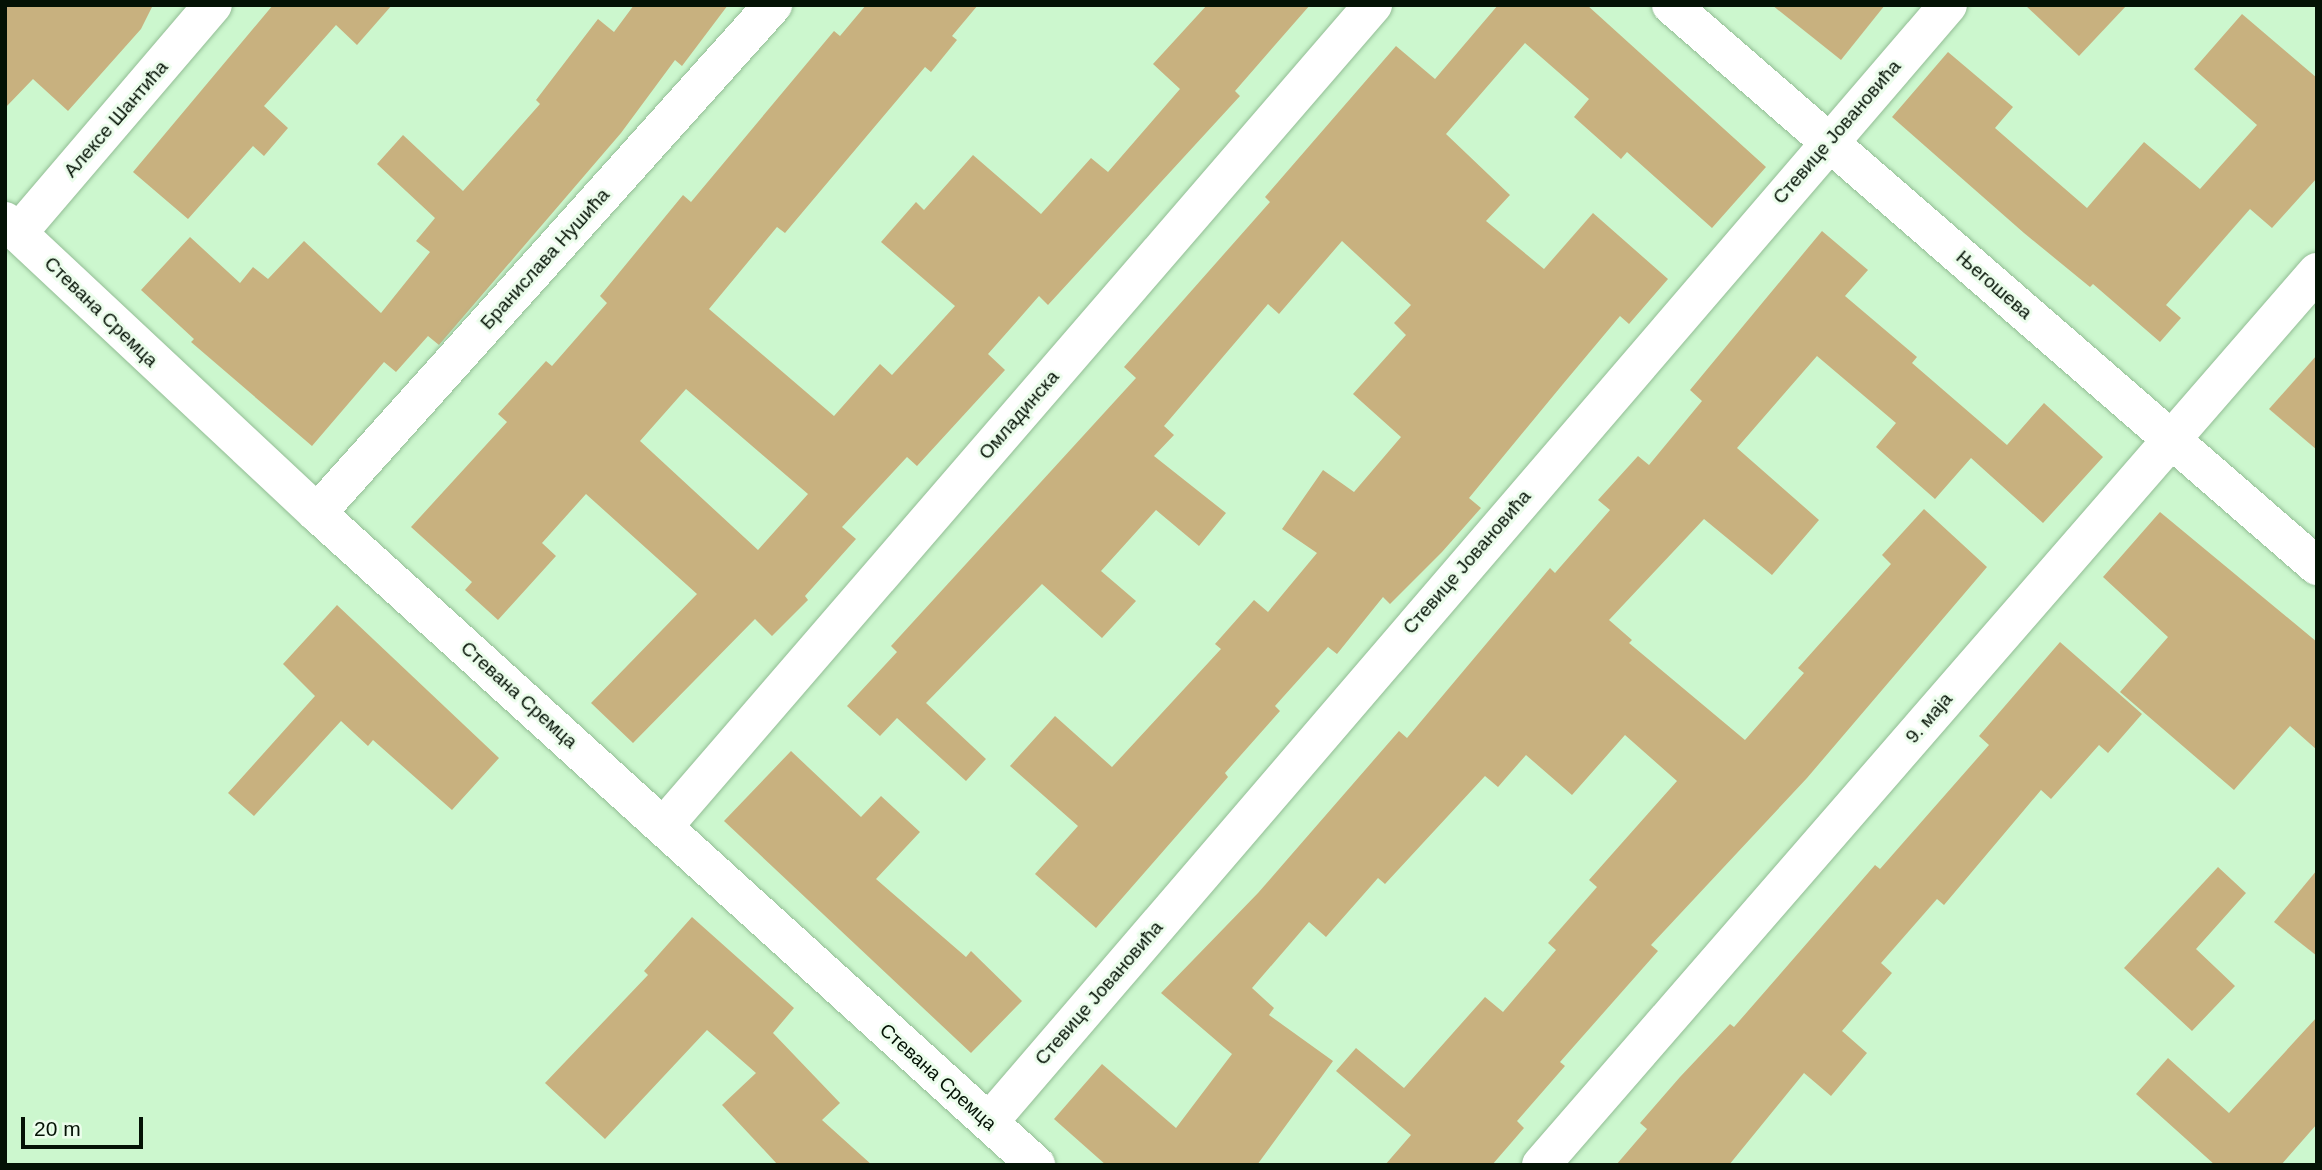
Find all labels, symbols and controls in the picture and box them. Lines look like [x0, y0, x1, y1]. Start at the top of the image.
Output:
street label: Стевице Јовановића [1768, 55, 1906, 209]
street label: Алексе Шантића [59, 56, 173, 182]
street label: Бранислава Нушића [476, 184, 614, 334]
street label: Његошева [1951, 246, 2037, 324]
street label: Стевана Сремца [40, 252, 162, 372]
street label: Омладинска [974, 366, 1064, 464]
street label: Стевице Јовановића [1398, 485, 1536, 639]
street label: Стевана Сремца [456, 637, 582, 753]
street label: 9. маја [1901, 688, 1957, 748]
street label: Стевице Јовановића [1030, 916, 1168, 1070]
street label: Стевана Сремца [875, 1019, 1001, 1135]
scale bar [24, 1104, 147, 1148]
text: 20 m [34, 1117, 81, 1140]

